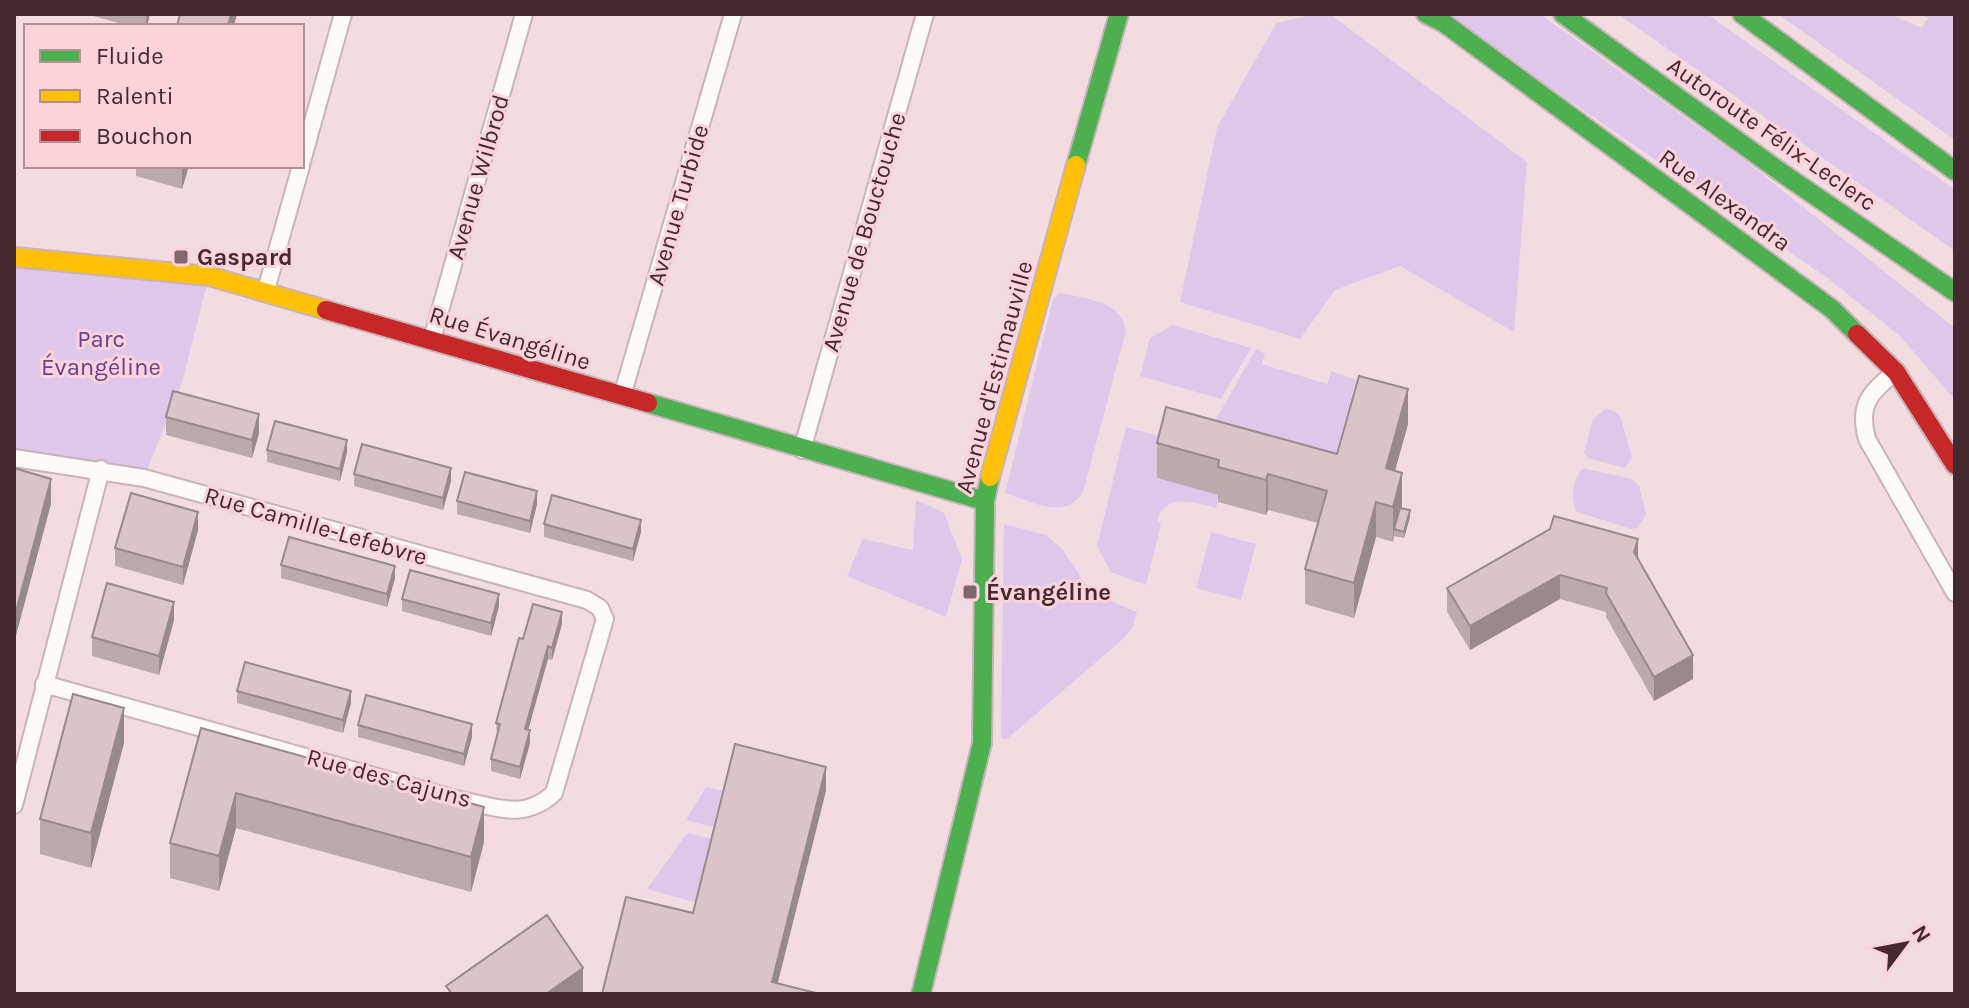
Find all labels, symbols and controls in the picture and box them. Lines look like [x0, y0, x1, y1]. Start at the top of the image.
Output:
legend [24, 24, 304, 168]
text: Fluide [96, 42, 164, 70]
street label: Autoroute Félix-Leclerc [1662, 51, 1882, 217]
text: Ralenti [96, 82, 174, 110]
street label: Avenue Wilbrod [441, 91, 515, 263]
street label: Avenue de Bouctouche [816, 109, 912, 355]
street label: Avenue Turbide [642, 121, 714, 289]
text: Bouchon [96, 122, 193, 150]
street label: Rue Alexandra [1654, 143, 1796, 257]
place label: Gaspard [197, 243, 293, 271]
marker: Gaspard [172, 248, 190, 266]
street label: Avenue d'Estimauville [949, 258, 1039, 496]
street label: Rue Évangéline [426, 299, 594, 376]
park label: Parc Évangéline [41, 325, 161, 381]
street label: Rue Camille-Lefebvre [201, 481, 431, 571]
place label: Évangéline [986, 576, 1111, 606]
marker: Évangéline [961, 583, 979, 601]
street label: Rue des Cajuns [304, 743, 474, 813]
north arrow [1865, 904, 1945, 984]
text: N [1906, 920, 1936, 948]

